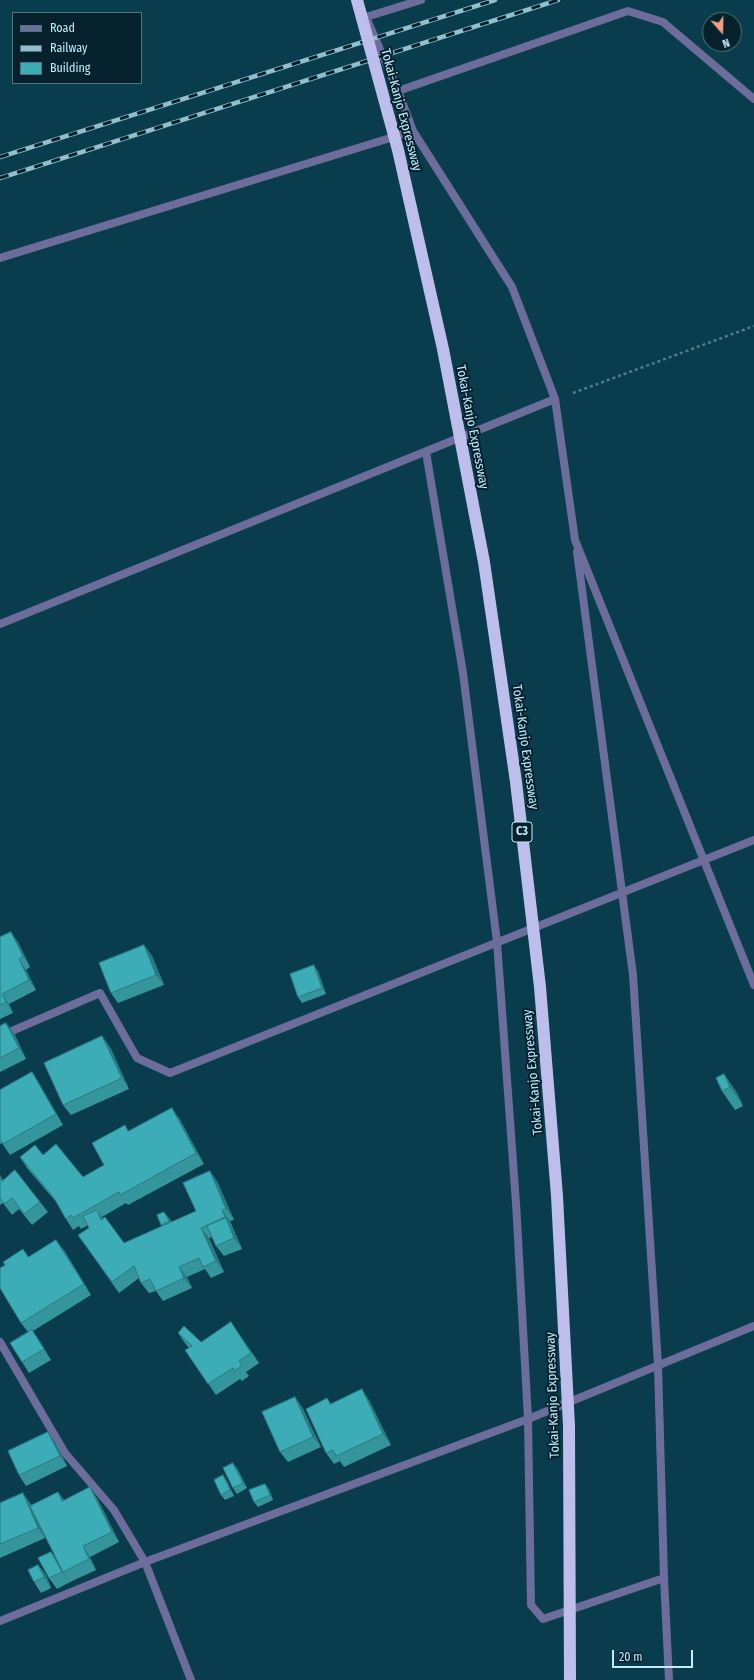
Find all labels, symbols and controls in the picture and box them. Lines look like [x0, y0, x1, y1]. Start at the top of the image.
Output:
legend [12, 12, 142, 84]
north arrow [702, 12, 742, 52]
text: Road [50, 21, 75, 35]
text: N [721, 36, 731, 50]
text: Railway [50, 41, 87, 55]
street label: Tokai-Kanjo Expressway [377, 47, 425, 173]
text: Building [50, 61, 90, 75]
street label: Tokai-Kanjo Expressway [452, 364, 492, 490]
street label: Tokai-Kanjo Expressway [508, 683, 542, 811]
road number: C3 [512, 822, 532, 842]
street label: Tokai-Kanjo Expressway [520, 1008, 546, 1136]
street label: Tokai-Kanjo Expressway [543, 1332, 563, 1458]
scale bar [614, 1642, 695, 1668]
text: 20 m [619, 1650, 643, 1664]

